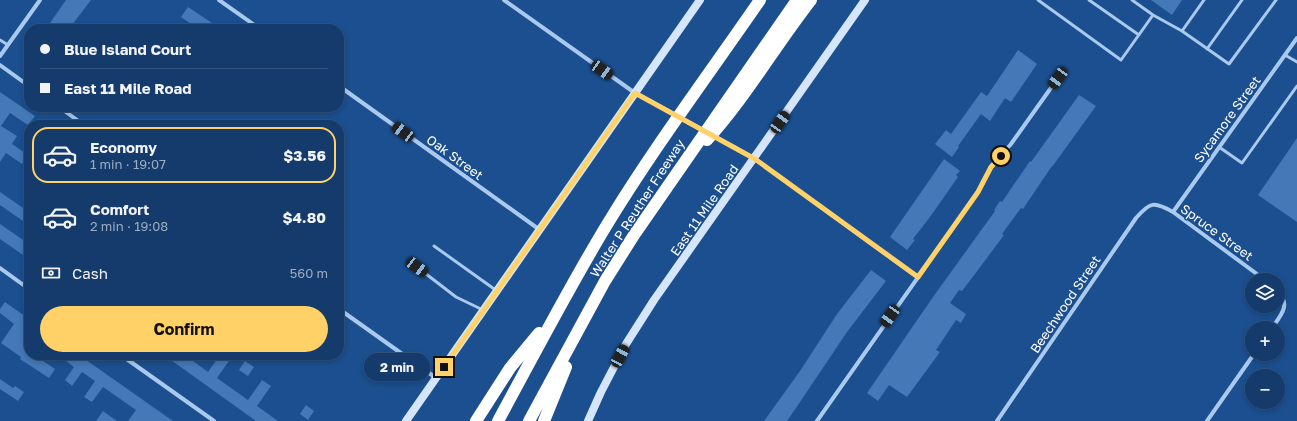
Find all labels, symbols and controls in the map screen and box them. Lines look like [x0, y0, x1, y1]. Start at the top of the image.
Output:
text: Blue Island Court [64, 40, 191, 58]
car [589, 58, 615, 82]
car [1046, 65, 1070, 91]
street label: Sycamore Street [1190, 73, 1264, 165]
text: East 11 Mile Road [64, 79, 191, 97]
car [768, 109, 792, 135]
car [390, 120, 416, 144]
street label: Oak Street [424, 131, 486, 183]
street label: Walter P Reuther Freeway [586, 135, 688, 280]
icon: car [42, 137, 78, 173]
text: Economy [90, 138, 157, 156]
text: $3.56 [283, 146, 326, 164]
route start [992, 147, 1010, 165]
text: 1 min · 19:07 [90, 156, 166, 172]
street label: East 11 Mile Road [667, 161, 741, 259]
icon: car [42, 199, 78, 235]
text: Comfort [90, 200, 149, 218]
street label: Spruce Street [1178, 200, 1256, 264]
text: $4.80 [282, 208, 326, 226]
text: 2 min · 19:08 [90, 218, 168, 234]
street label: Beechwood Street [1026, 252, 1104, 356]
car [404, 255, 430, 279]
icon: cash [40, 262, 62, 284]
text: Cash [72, 264, 108, 282]
text: 560 m [290, 265, 328, 281]
map controls [1245, 273, 1285, 409]
button: layers [1245, 273, 1285, 313]
car [878, 303, 902, 329]
button: Confirm [40, 306, 328, 352]
button: + [1245, 321, 1285, 361]
car [609, 343, 631, 369]
callout: 2 min [364, 353, 430, 381]
route end [435, 358, 453, 376]
text: 2 min [380, 359, 414, 375]
button: − [1245, 369, 1285, 409]

